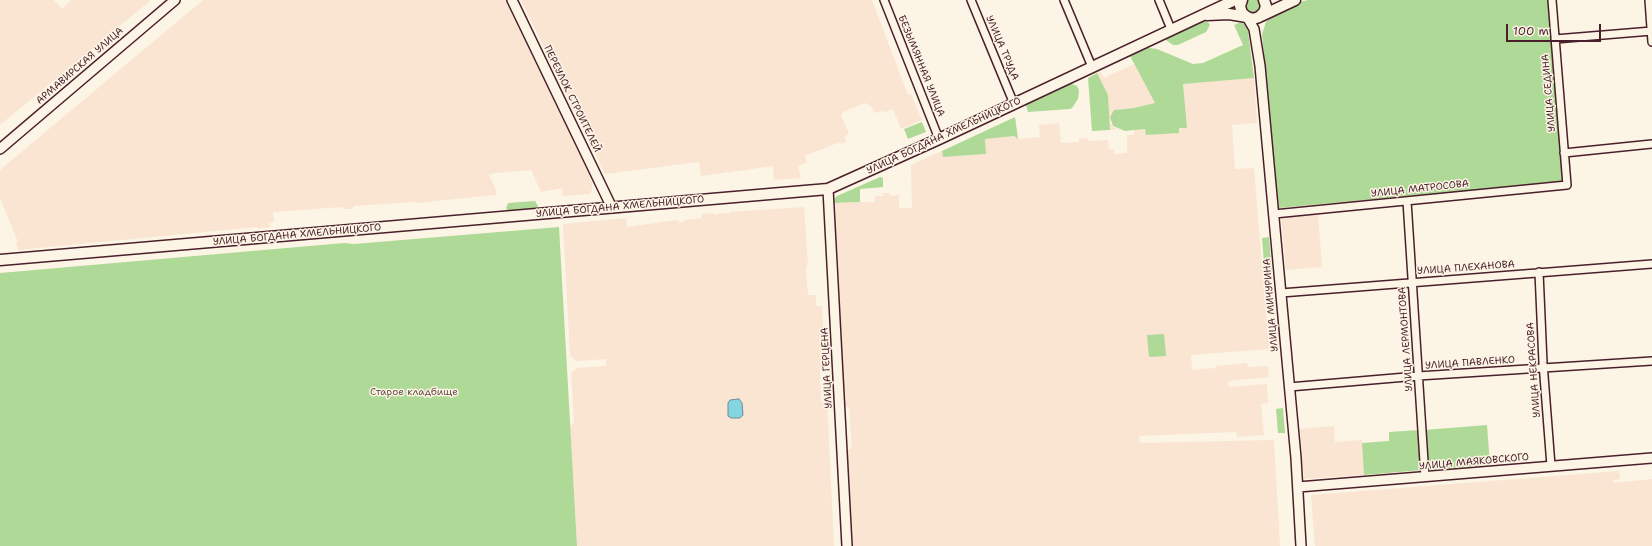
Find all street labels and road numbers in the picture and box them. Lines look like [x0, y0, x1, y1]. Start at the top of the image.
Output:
street label: БЕЗЫМЯННАЯ УЛИЦА [895, 13, 947, 119]
street label: УЛИЦА ТРУДА [983, 14, 1021, 82]
street label: АРМАВИРСКАЯ УЛИЦА [34, 25, 126, 107]
street label: ПЕРЕУЛОК СТРОИТЕЛЕЙ [541, 44, 603, 154]
street label: УЛИЦА СЕДИНА [1540, 53, 1558, 133]
street label: УЛИЦА БОГДАНА ХМЕЛЬНИЦКОГО [865, 95, 1023, 177]
street label: УЛИЦА МАТРОСОВА [1370, 178, 1470, 200]
street label: УЛИЦА БОГДАНА ХМЕЛЬНИЦКОГО [535, 194, 705, 220]
street label: УЛИЦА БОГДАНА ХМЕЛЬНИЦКОГО [212, 222, 382, 248]
street label: УЛИЦА МИЧУРИНА [1261, 258, 1281, 352]
street label: УЛИЦА ПЛЕХАНОВА [1417, 259, 1515, 277]
street label: УЛИЦА ЛЕРМОНТОВА [1396, 286, 1416, 392]
street label: УЛИЦА НЕКРАСОВА [1525, 322, 1543, 418]
street label: УЛИЦА ГЕРЦЕНА [819, 327, 835, 409]
street label: УЛИЦА ПАВЛЕНКО [1425, 354, 1515, 372]
street label: УЛИЦА МАЯКОВСКОГО [1418, 451, 1530, 473]

